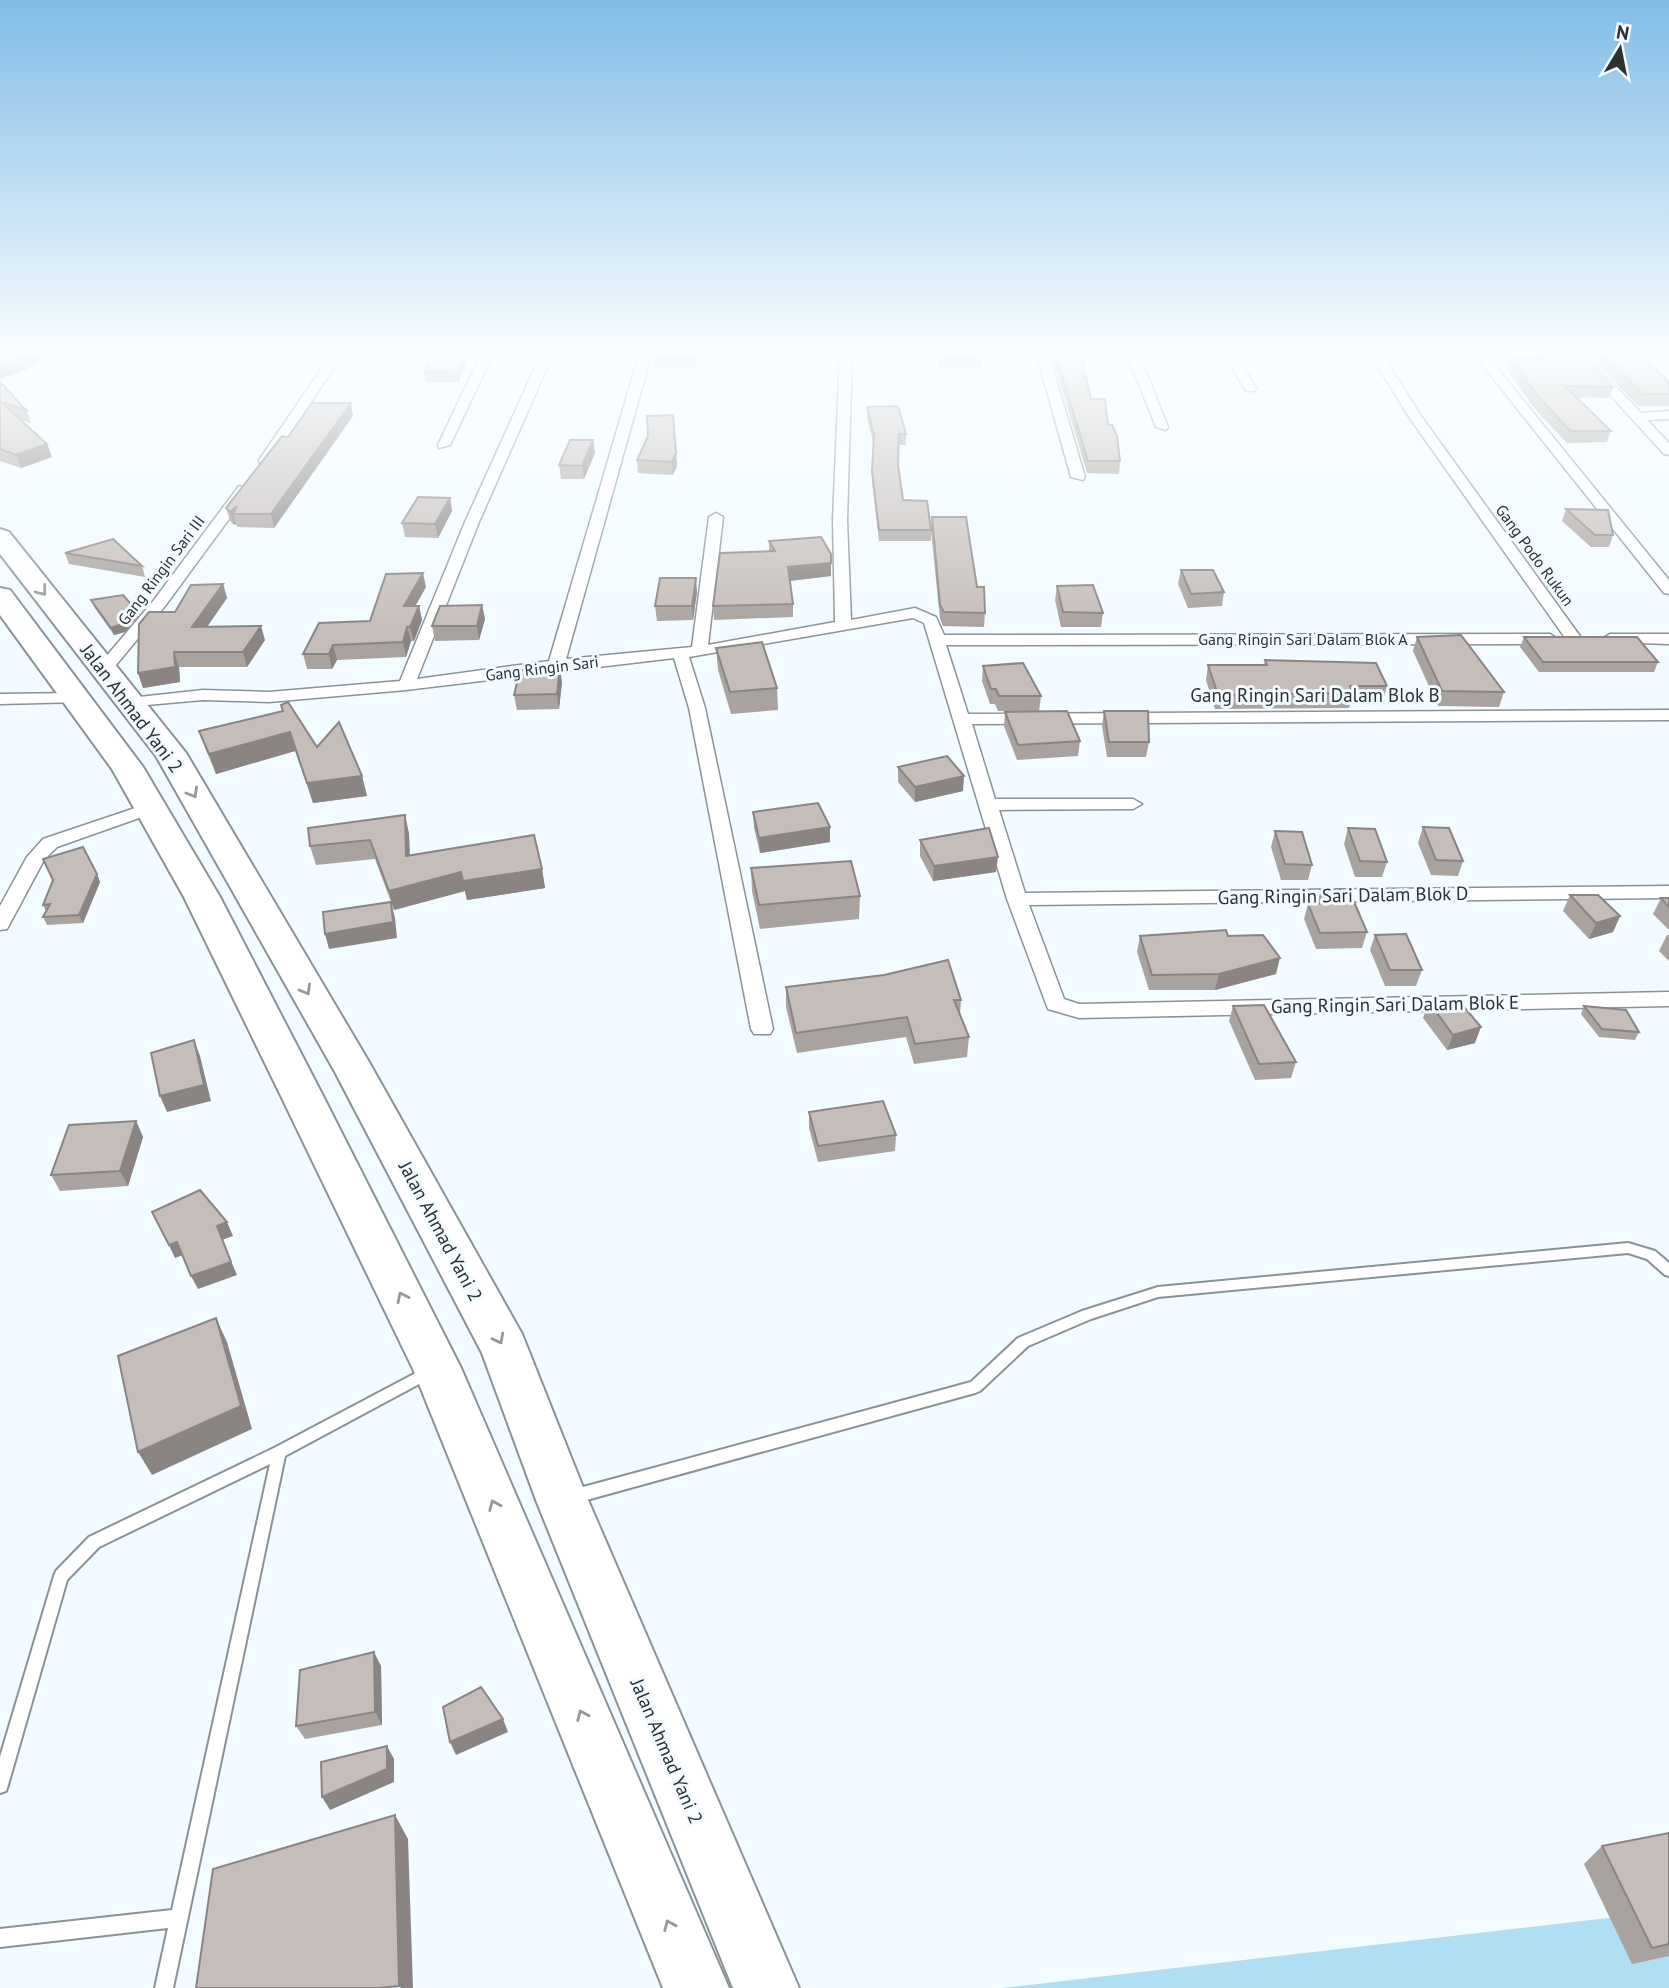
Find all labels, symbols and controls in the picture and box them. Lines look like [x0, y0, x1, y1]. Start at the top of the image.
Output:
north arrow [1585, 14, 1655, 84]
text: N [1615, 19, 1631, 45]
street label: Gang Podo Rukun [1491, 500, 1579, 610]
street label: Gang Ringin Sari III [113, 511, 209, 629]
one-way arrow [34, 583, 47, 596]
street label: Gang Ringin Sari Dalam Blok A [1198, 629, 1408, 649]
street label: Jalan Ahmad Yani 2 [75, 638, 188, 777]
street label: Gang Ringin Sari [484, 651, 600, 685]
street label: Gang Ringin Sari Dalam Blok B [1190, 683, 1440, 707]
one-way arrow [184, 785, 197, 798]
street label: Gang Ringin Sari Dalam Blok D [1218, 881, 1468, 909]
one-way arrow [298, 982, 311, 995]
street label: Gang Ringin Sari Dalam Blok E [1271, 990, 1519, 1018]
street label: Jalan Ahmad Yani 2 [393, 1156, 488, 1305]
one-way arrow [396, 1292, 410, 1304]
one-way arrow [491, 1332, 505, 1344]
one-way arrow [488, 1500, 502, 1512]
street label: Jalan Ahmad Yani 2 [625, 1674, 708, 1827]
one-way arrow [576, 1710, 590, 1722]
one-way arrow [664, 1920, 678, 1932]

